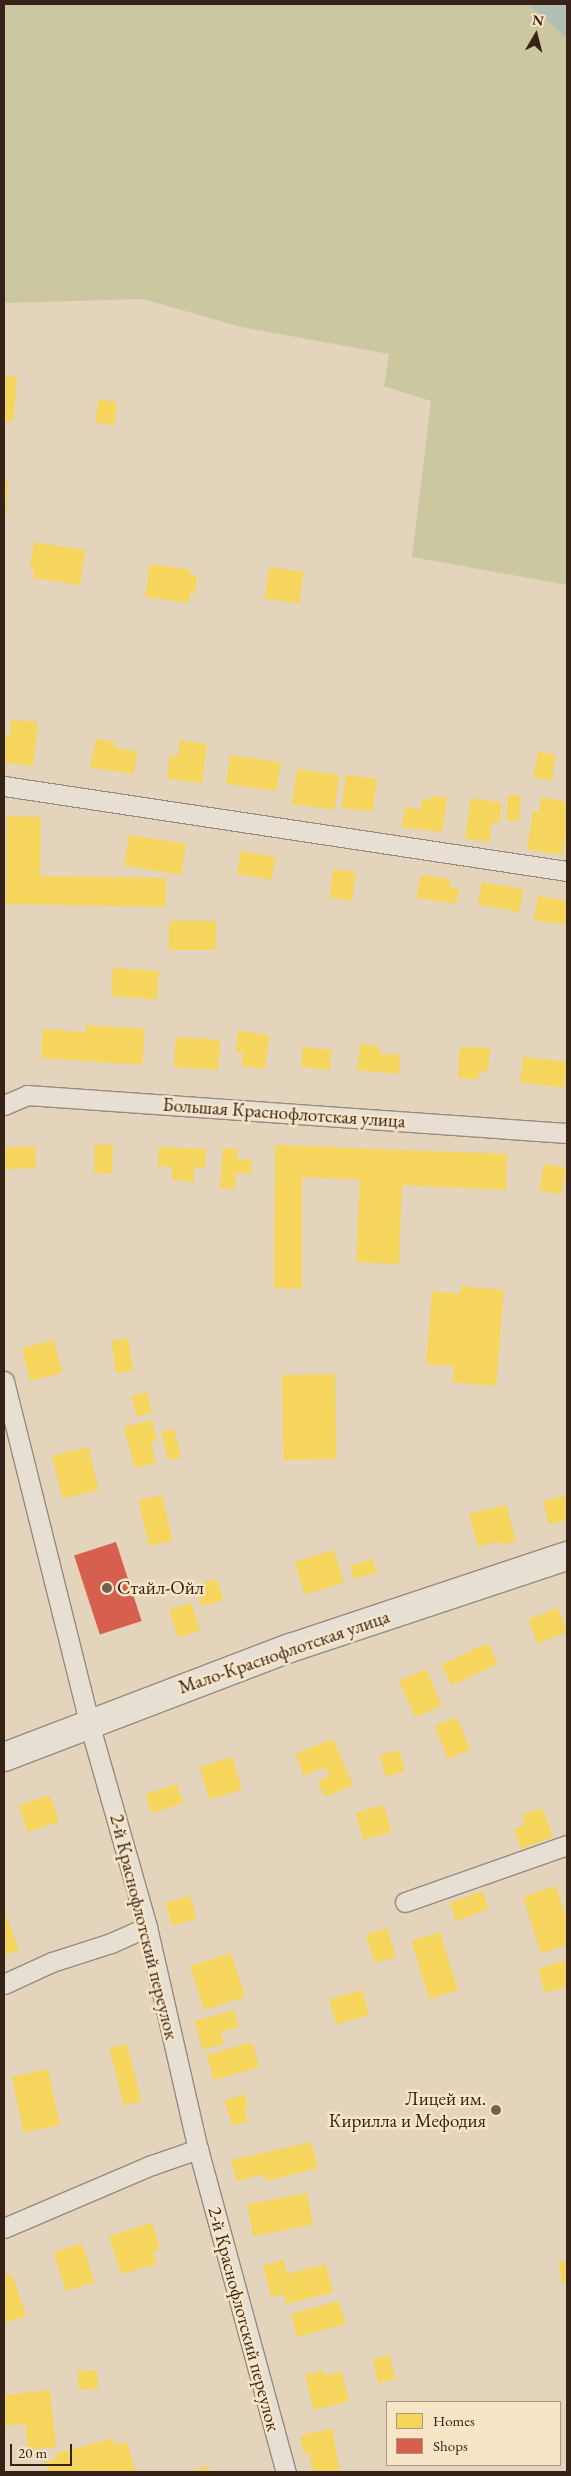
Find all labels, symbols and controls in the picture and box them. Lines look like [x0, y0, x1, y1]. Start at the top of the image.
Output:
north arrow [511, 10, 561, 60]
text: N [531, 10, 545, 30]
street label: Большая Краснофлотская улица [162, 1093, 406, 1133]
place label: Стайл-Ойл [117, 1577, 204, 1599]
marker: Стайл-Ойл [101, 1582, 113, 1594]
street label: Мало-Краснофлотская улица [175, 1605, 393, 1699]
street label: 2-й Краснофлотский переулок [105, 1812, 183, 2042]
place label: Лицей им. Кирилла и Мефодия [329, 2088, 486, 2132]
marker: Лицей им. Кирилла и Мефодия [490, 2104, 502, 2116]
street label: 2-й Краснофлотский переулок [203, 2204, 285, 2434]
legend [386, 2401, 561, 2466]
text: Homes [433, 2411, 475, 2430]
scale bar [12, 2434, 75, 2466]
text: Shops [433, 2436, 468, 2455]
text: 20 m [18, 2443, 47, 2462]

